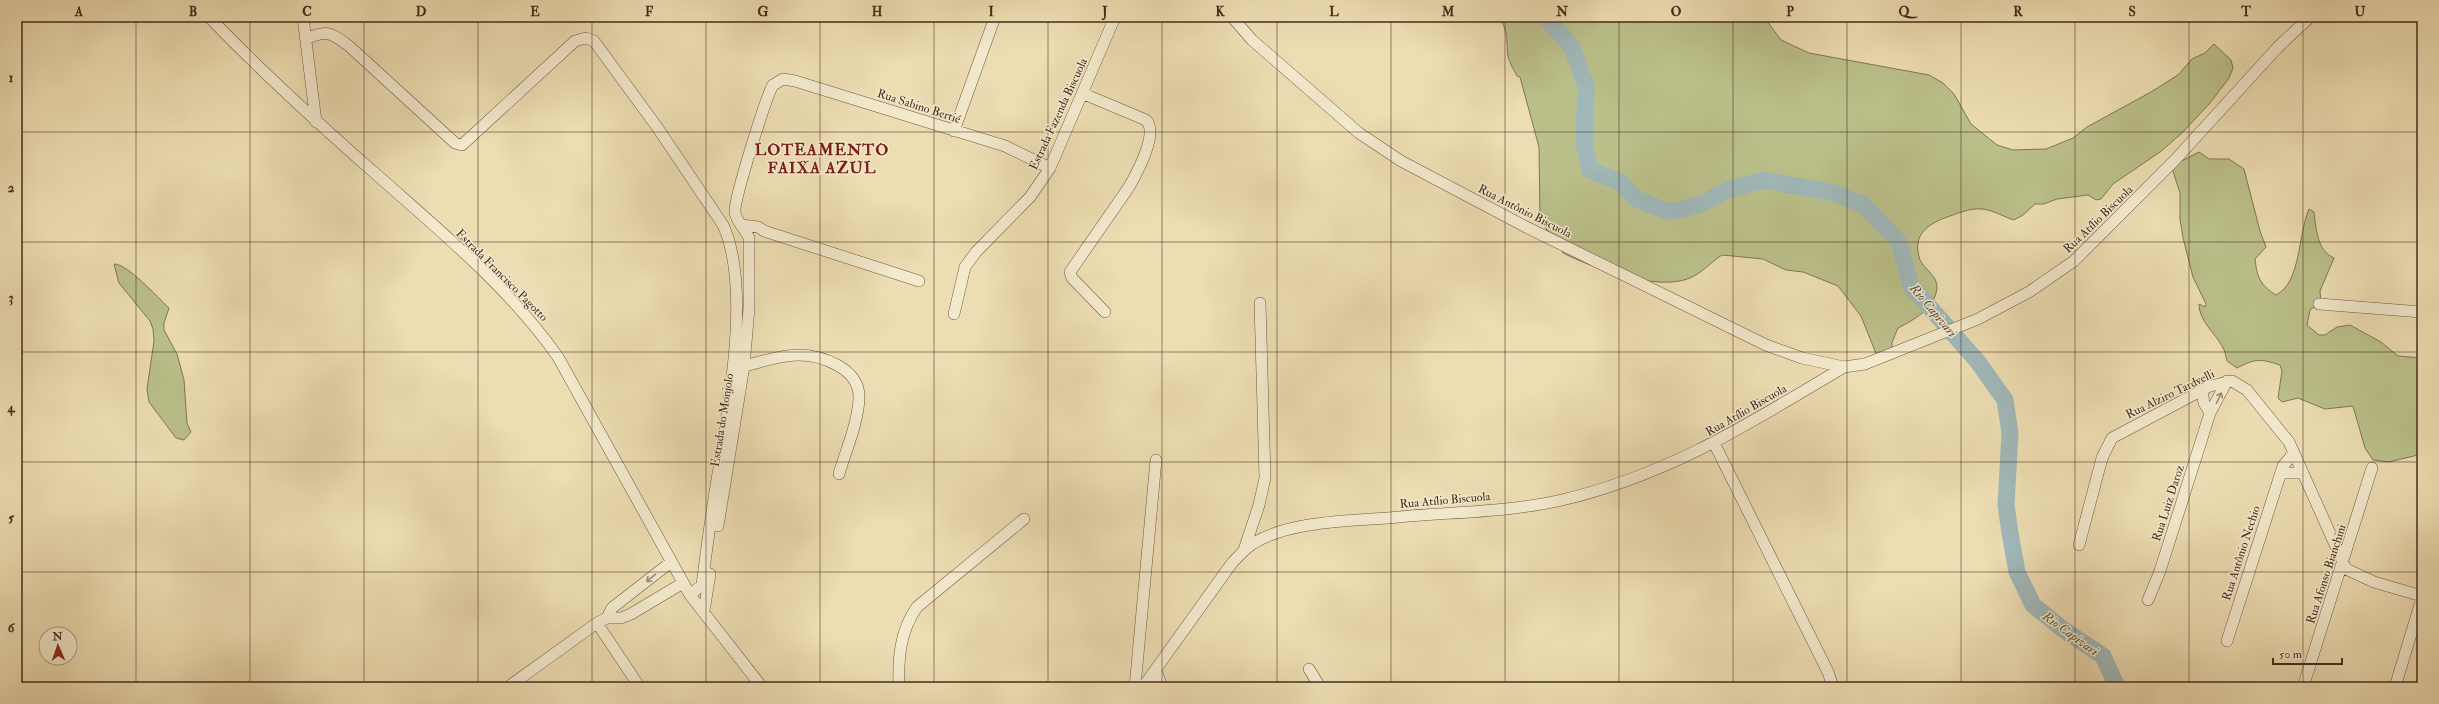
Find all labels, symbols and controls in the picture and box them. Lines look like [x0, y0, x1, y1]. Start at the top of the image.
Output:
text: A [74, 4, 84, 20]
text: B [189, 4, 197, 20]
text: C [302, 4, 312, 20]
text: D [416, 4, 427, 20]
text: E [530, 4, 540, 20]
text: F [645, 4, 654, 20]
text: G [758, 4, 769, 20]
text: H [872, 4, 883, 20]
text: I [988, 4, 994, 20]
text: J [1101, 4, 1108, 21]
text: K [1215, 4, 1225, 20]
text: L [1329, 4, 1339, 20]
text: M [1441, 4, 1455, 20]
text: N [1555, 4, 1568, 20]
text: O [1671, 4, 1682, 20]
text: P [1786, 4, 1794, 20]
text: Q [1899, 4, 1919, 20]
text: R [2013, 4, 2023, 20]
text: S [2128, 4, 2136, 20]
text: T [2240, 4, 2251, 20]
text: U [2355, 4, 2366, 20]
street label: Estrada Fazenda Biscuola [1026, 55, 1091, 173]
text: 1 [9, 70, 14, 86]
street label: Rua Sabino Bertié [875, 86, 963, 127]
district label: LOTEAMENTO FAIXA AZUL [755, 140, 889, 178]
text: 2 [8, 180, 15, 196]
street label: Rua Antônio Biscuola [1475, 181, 1575, 242]
street label: Rua Atílio Biscuola [2060, 182, 2137, 256]
street label: Estrada Francisco Pagotto [452, 226, 551, 325]
water label: Rio Capivari [1906, 280, 1960, 341]
text: 3 [9, 290, 14, 306]
street label: Rua Alziro Tardvelli [2123, 366, 2217, 422]
street label: Estrada do Monjolo [708, 372, 737, 468]
street label: Rua Atílio Biscuola [1703, 381, 1790, 440]
one-way arrow [2216, 392, 2223, 404]
text: 4 [6, 400, 15, 416]
street label: Rua Luiz Daroz [2149, 463, 2188, 543]
street label: Rua Atílio Biscuola [1399, 489, 1492, 512]
street label: Rua Antônio Nechio [2219, 504, 2264, 602]
text: 5 [8, 510, 14, 526]
street label: Rua Afonso Bianchini [2303, 523, 2350, 626]
one-way arrow [646, 574, 657, 583]
water label: Rio Capivari [2039, 608, 2102, 660]
text: 6 [8, 620, 16, 636]
north arrow [38, 626, 78, 666]
text: N [52, 630, 64, 643]
scale bar [2273, 640, 2342, 666]
text: 50 m [2279, 647, 2303, 662]

